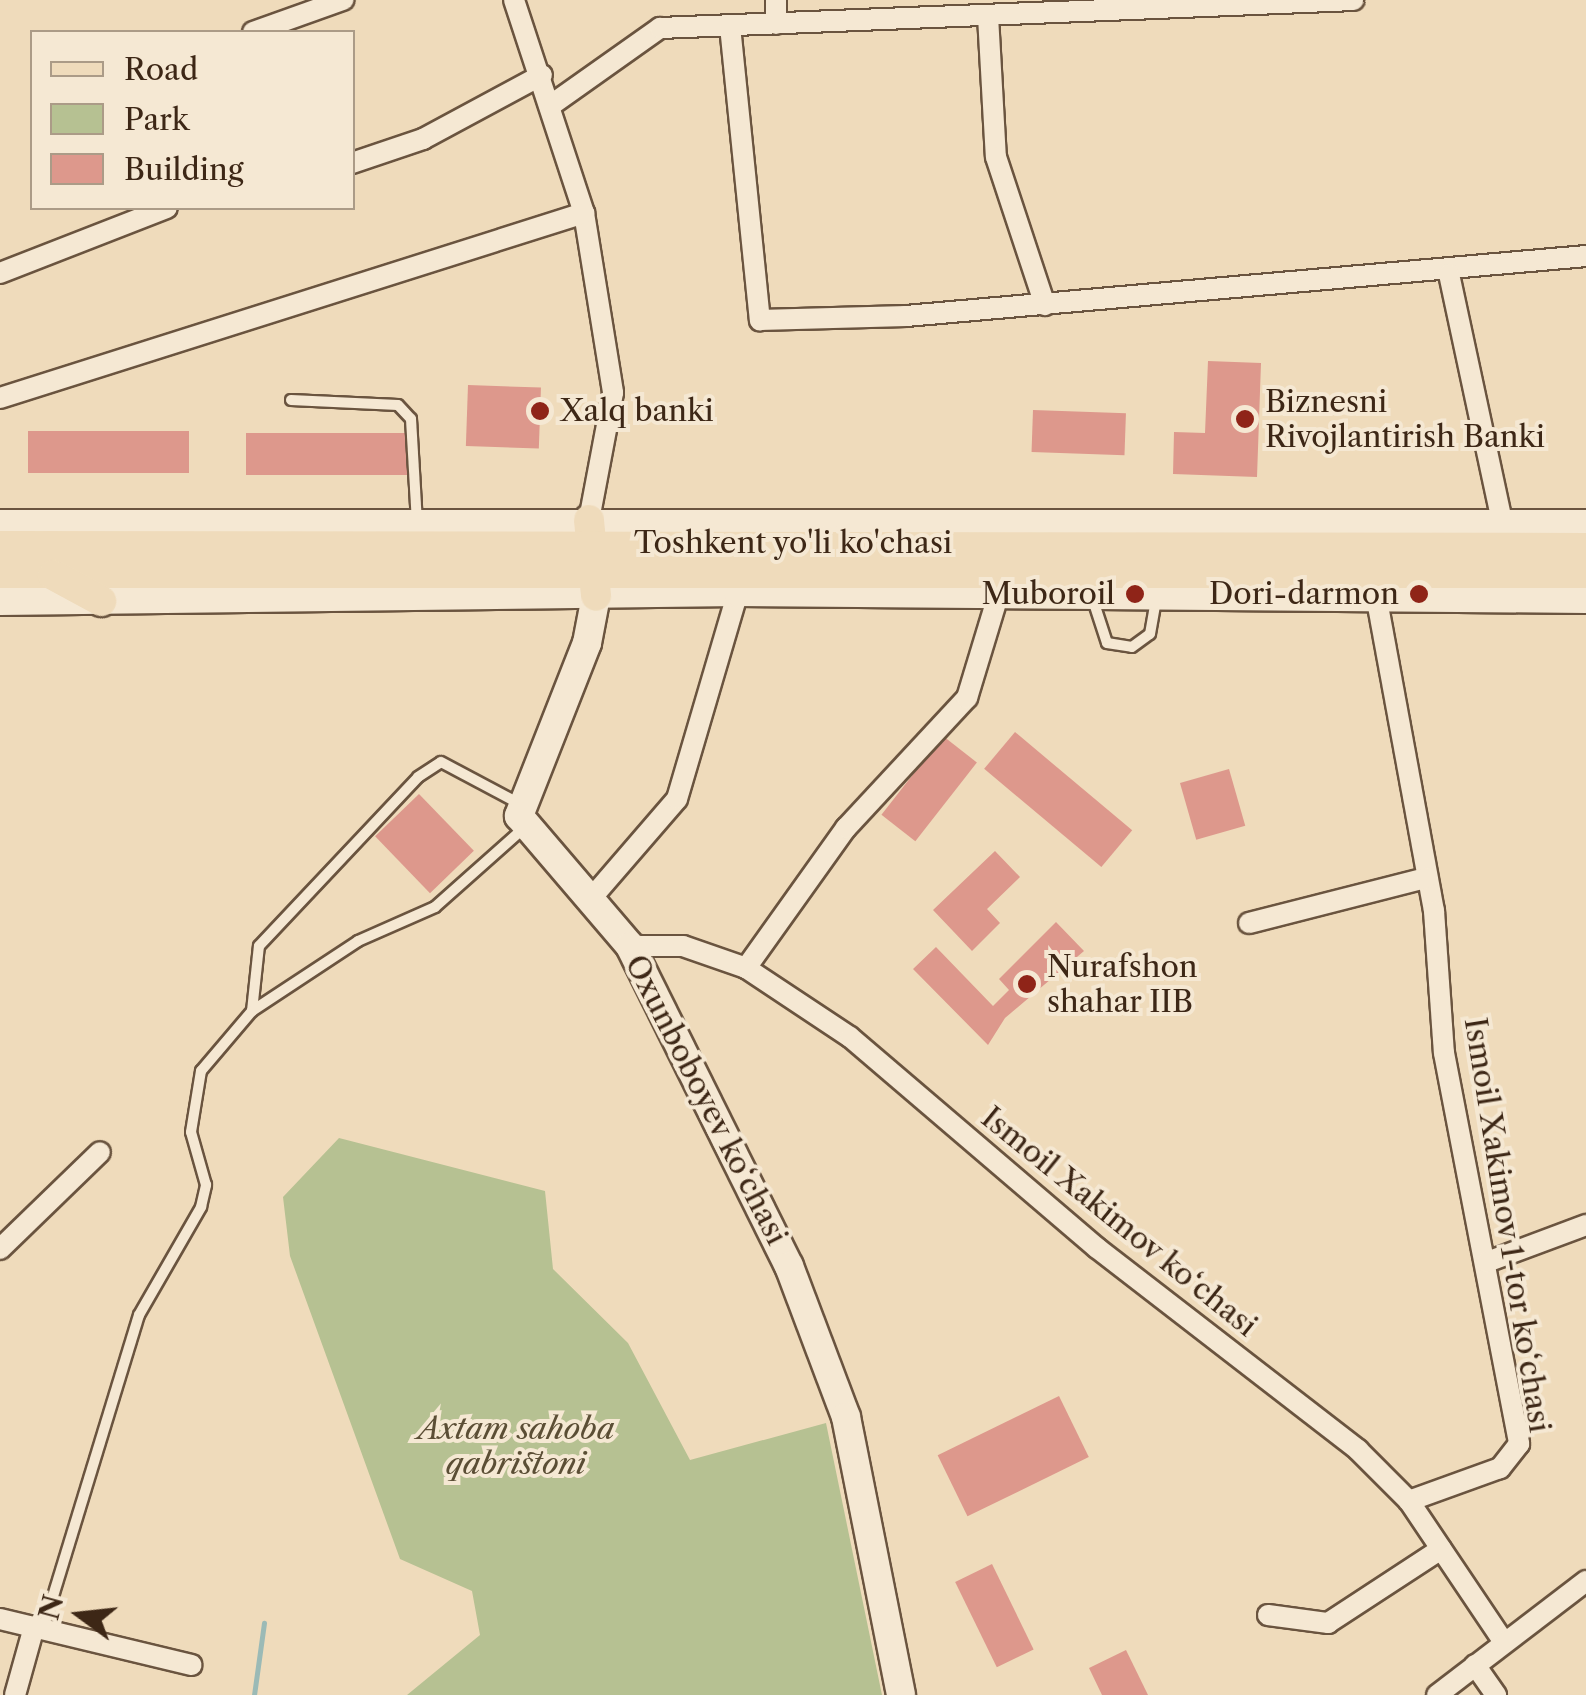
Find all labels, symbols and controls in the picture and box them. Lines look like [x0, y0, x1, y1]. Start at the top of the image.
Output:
legend [30, 30, 355, 210]
text: Road [124, 51, 198, 88]
text: Park [124, 101, 189, 138]
text: Building [124, 151, 244, 188]
place label: Biznesni Rivojlantirish Banki [1265, 384, 1545, 454]
place label: Xalq banki [560, 393, 714, 429]
marker: Xalq banki [529, 400, 551, 422]
marker: Biznesni Rivojlantirish Banki [1234, 408, 1256, 430]
street label: Toshkent yo'li ko'chasi [633, 525, 953, 561]
place label: Muboroil [982, 576, 1115, 612]
place label: Dori-darmon [1209, 576, 1399, 612]
marker: Muboroil [1124, 583, 1146, 605]
marker: Dori-darmon [1408, 583, 1430, 605]
street label: Oxunboboyev ko‘chasi [617, 949, 795, 1251]
place label: Nurafshon shahar IIB [1047, 949, 1198, 1020]
marker: Nurafshon shahar IIB [1016, 973, 1038, 995]
street label: Ismoil Xakimov 1-tor ko‘chasi [1456, 1014, 1558, 1436]
street label: Ismoil Xakimov ko‘chasi [973, 1099, 1265, 1345]
park label: Axtam sahoba qabristoni [417, 1411, 615, 1482]
north arrow [30, 1565, 130, 1665]
text: N [31, 1591, 71, 1623]

